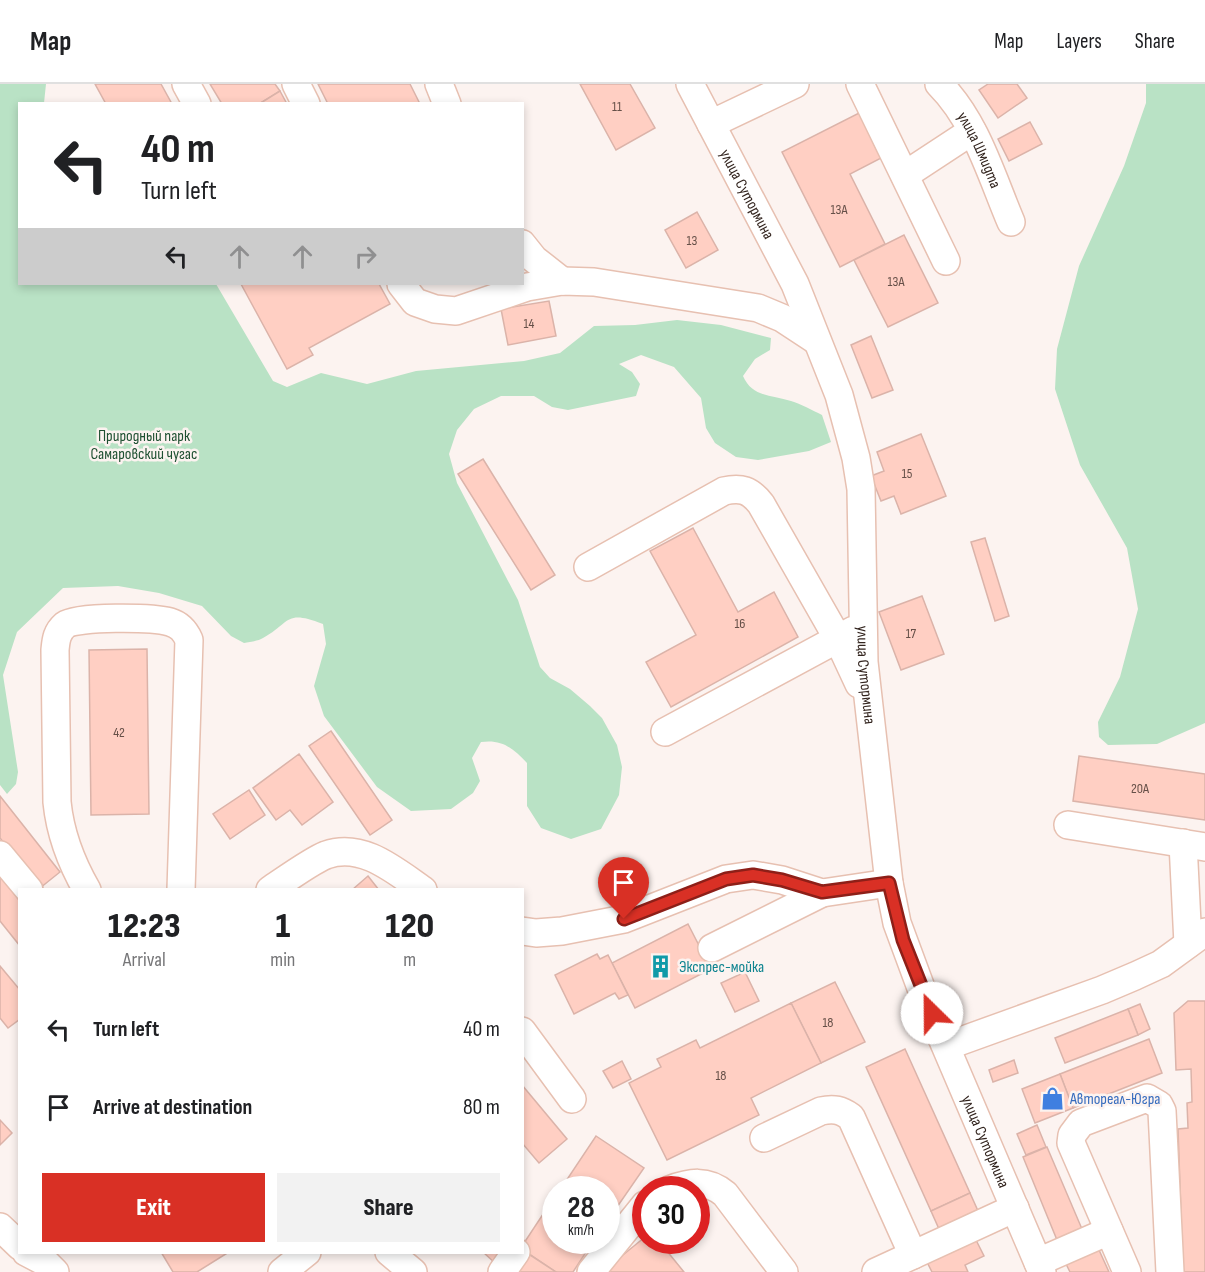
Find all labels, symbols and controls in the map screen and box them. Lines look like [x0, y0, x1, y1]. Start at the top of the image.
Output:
text: Map [30, 25, 71, 58]
text: Map [994, 29, 1023, 54]
text: Layers [1056, 29, 1102, 54]
text: Share [1135, 29, 1175, 54]
house number: 11 [612, 98, 622, 115]
street label: улица Шмидта [953, 109, 1004, 191]
text: 40 m [141, 124, 215, 175]
icon: left [42, 126, 120, 204]
street label: улица Сутормина [715, 146, 778, 243]
text: Turn left [141, 175, 217, 207]
house number: 13А [831, 201, 848, 218]
house number: 13 [687, 232, 698, 249]
icon: left [160, 240, 193, 273]
icon: ahead [223, 240, 256, 273]
icon: ahead [286, 240, 319, 273]
icon: right [349, 240, 382, 273]
house number: 13А [888, 273, 905, 290]
house number: 14 [524, 315, 535, 332]
park label: Природный парк Самаровский чугас [91, 427, 197, 464]
house number: 15 [902, 465, 913, 482]
house number: 16 [734, 615, 746, 632]
house number: 17 [906, 625, 917, 642]
street label: улица Сутормина [852, 626, 879, 725]
house number: 42 [113, 724, 125, 741]
house number: 20А [1131, 780, 1150, 797]
pin [598, 857, 649, 919]
icon: arrive [607, 866, 640, 899]
text: 12:23 [108, 905, 181, 948]
text: 1 [275, 905, 290, 948]
text: 120 [385, 905, 434, 948]
text: Arrival [123, 948, 166, 972]
text: min [270, 948, 295, 972]
text: m [403, 948, 416, 972]
building icon: Экспрес-мойка [648, 953, 674, 979]
place label: Экспрес-мойка [679, 958, 764, 977]
position arrow [900, 981, 964, 1045]
icon: left [42, 1013, 75, 1046]
house number: 18 [822, 1014, 834, 1031]
text: Turn left [93, 1016, 159, 1043]
text: 40 m [463, 1016, 500, 1043]
house number: 18 [715, 1067, 727, 1084]
shop icon: Автореал-Югра [1039, 1085, 1065, 1111]
place label: Автореал-Югра [1069, 1090, 1160, 1109]
icon: arrive [42, 1091, 75, 1124]
street label: улица Сутормина [957, 1093, 1013, 1191]
text: Arrive at destination [93, 1094, 252, 1121]
text: 80 m [463, 1094, 500, 1121]
button: Exit [42, 1173, 265, 1242]
button: Share [277, 1173, 500, 1242]
speed limit sign: 30 [632, 1176, 710, 1254]
text: 28 [567, 1190, 595, 1226]
text: km/h [568, 1221, 594, 1240]

